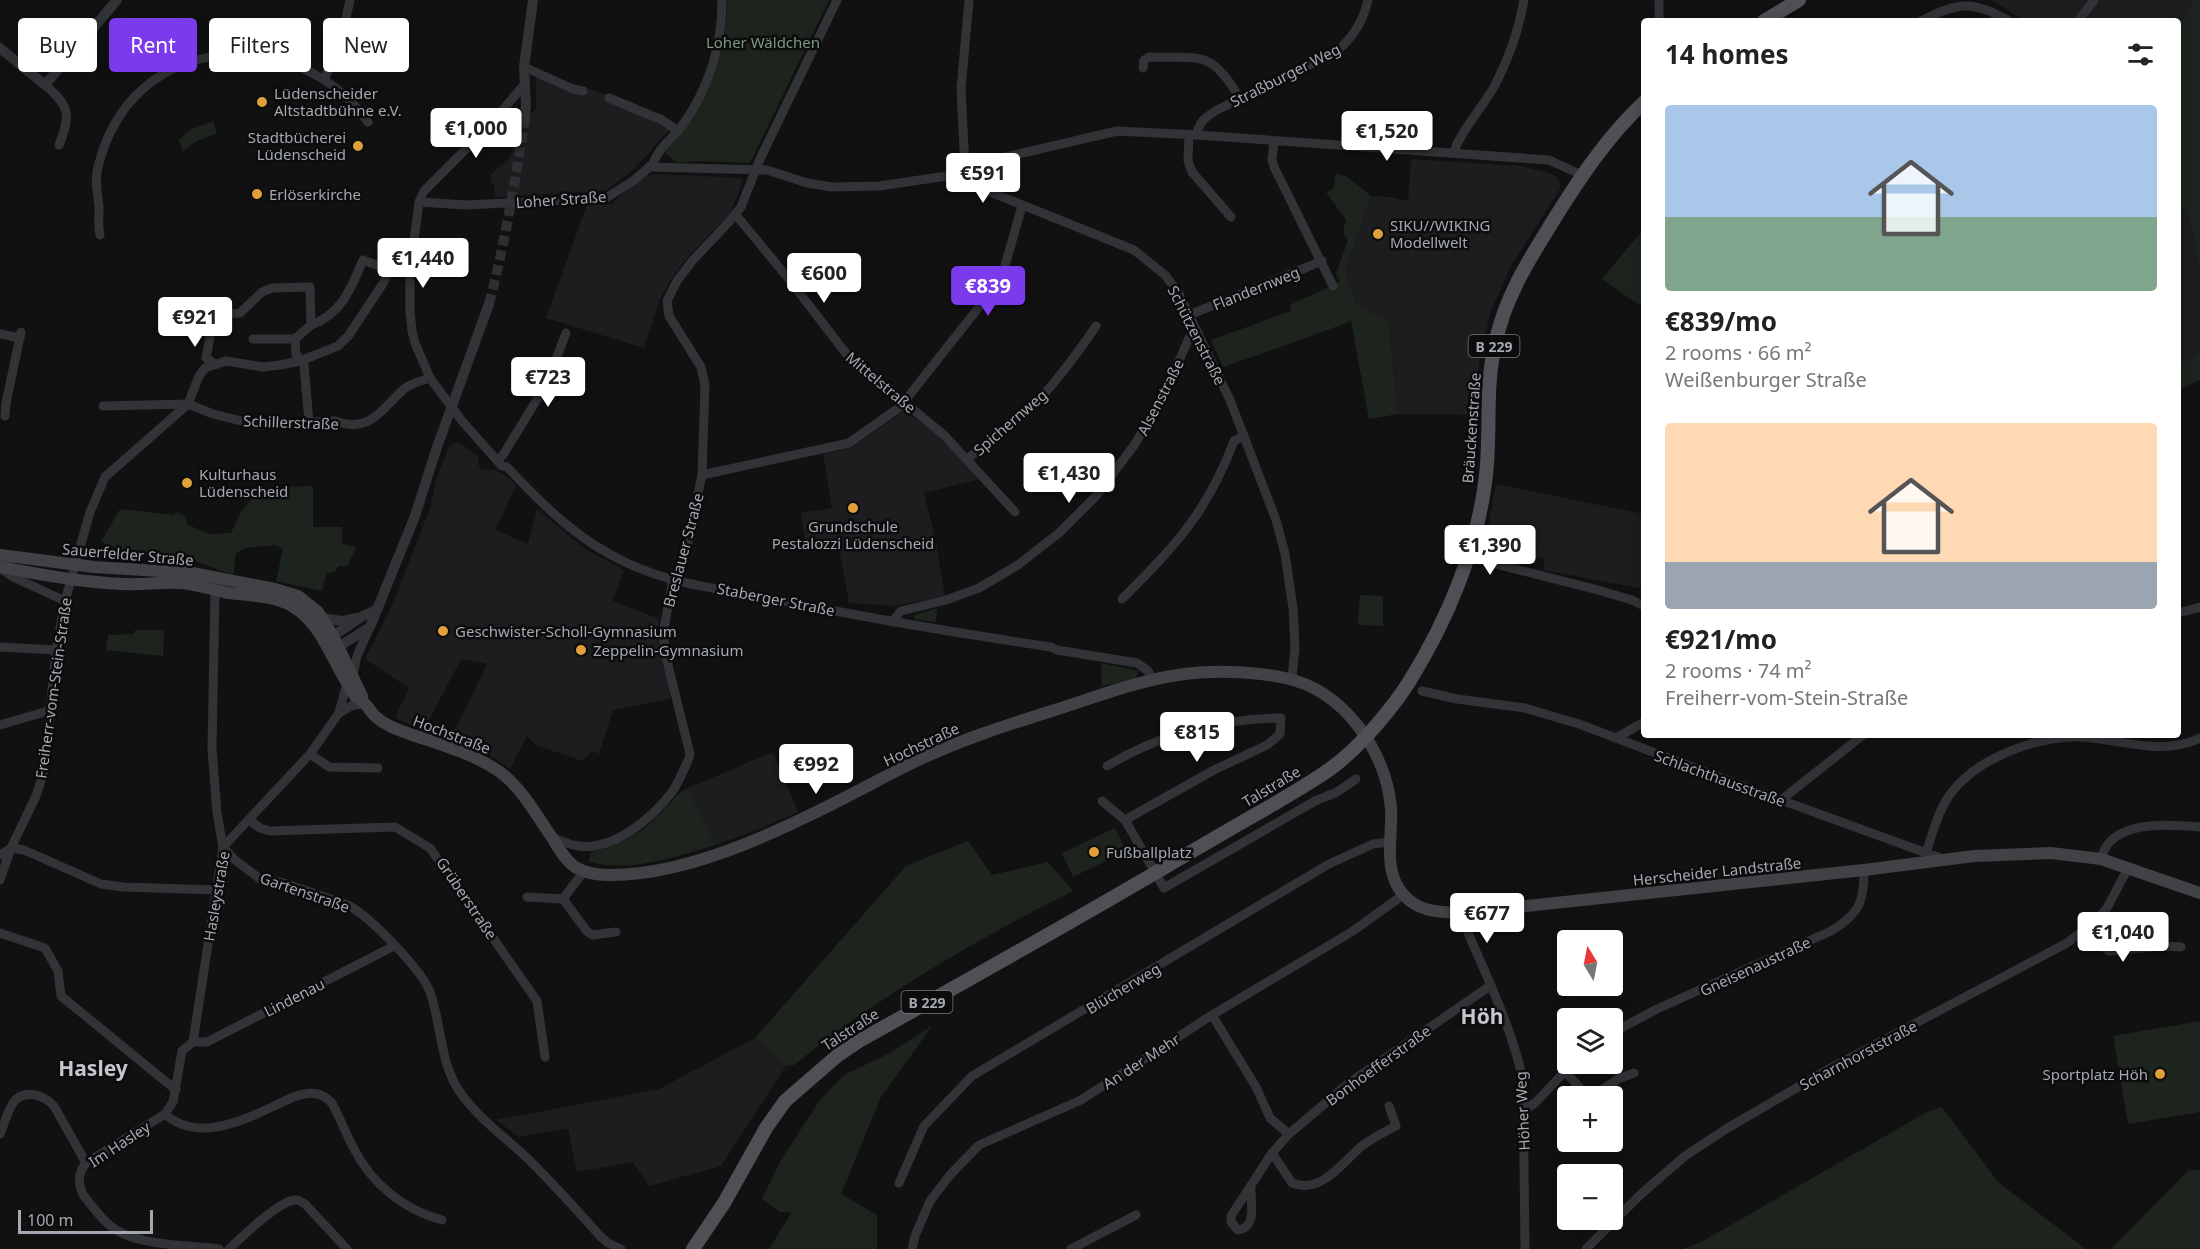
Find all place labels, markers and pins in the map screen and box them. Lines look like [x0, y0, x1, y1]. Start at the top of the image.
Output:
place label: Lüdenscheider Altstadtbühne e.V. [274, 83, 402, 120]
marker: Lüdenscheider Altstadtbühne e.V. [255, 95, 269, 109]
pin: €1,000 [427, 108, 525, 159]
pin: €1,520 [1338, 111, 1436, 162]
place label: Stadtbücherei Lüdenscheid [248, 127, 346, 164]
marker: Stadtbücherei Lüdenscheid [351, 139, 365, 153]
pin: €591 [947, 153, 1019, 204]
place label: Erlöserkirche [269, 184, 361, 204]
marker: Erlöserkirche [250, 187, 264, 201]
place label: SIKU//WIKING Modellwelt [1390, 215, 1490, 252]
marker: SIKU//WIKING Modellwelt [1371, 227, 1385, 241]
pin: €1,440 [374, 238, 472, 289]
pin: €600 [788, 253, 860, 304]
pin: €839 [952, 266, 1024, 317]
pin: €921 [159, 297, 231, 348]
pin: €723 [512, 357, 584, 408]
pin: €1,430 [1020, 453, 1118, 504]
place label: Kulturhaus Lüdenscheid [199, 464, 288, 501]
marker: Kulturhaus Lüdenscheid [180, 476, 194, 490]
marker: Grundschule Pestalozzi Lüdenscheid [846, 501, 860, 515]
place label: Grundschule Pestalozzi Lüdenscheid [772, 516, 934, 553]
pin: €1,390 [1441, 525, 1539, 576]
place label: Geschwister-Scholl-Gymnasium [455, 621, 677, 641]
marker: Geschwister-Scholl-Gymnasium [436, 624, 450, 638]
place label: Zeppelin-Gymnasium [593, 640, 743, 660]
marker: Zeppelin-Gymnasium [574, 643, 588, 657]
pin: €815 [1161, 712, 1233, 763]
pin: €992 [780, 744, 852, 795]
place label: Fußballplatz [1106, 842, 1192, 862]
marker: Fußballplatz [1087, 845, 1101, 859]
pin: €677 [1451, 893, 1523, 944]
pin: €1,040 [2074, 912, 2172, 963]
place label: Sportplatz Höh [2043, 1064, 2148, 1084]
marker: Sportplatz Höh [2153, 1067, 2167, 1081]

